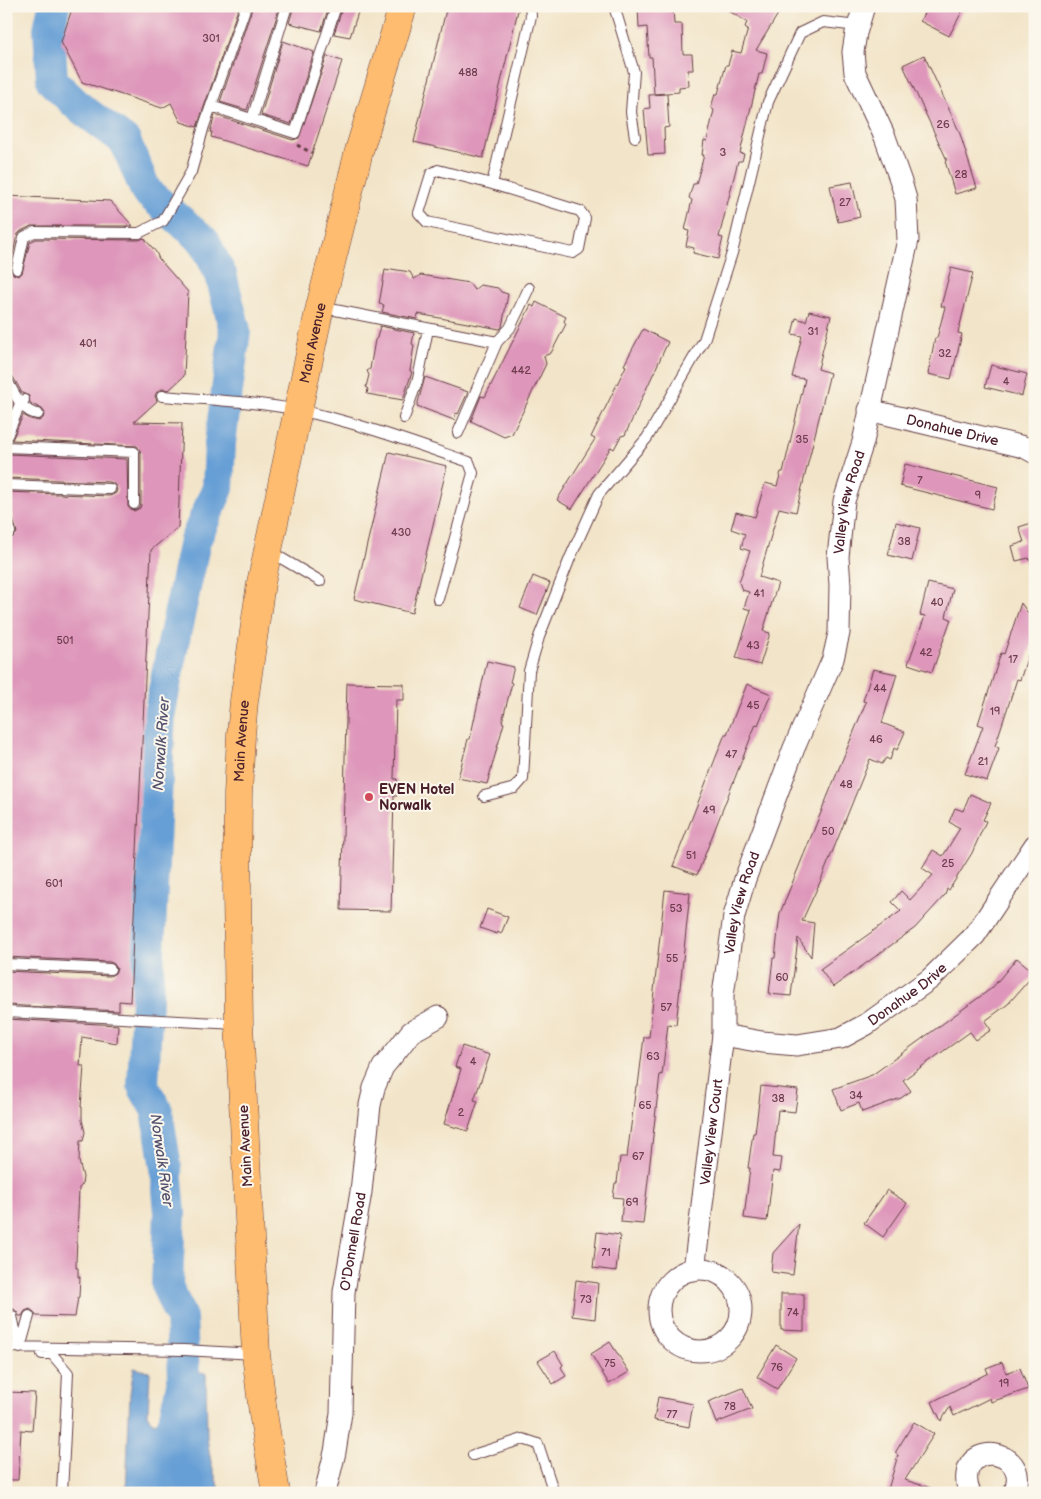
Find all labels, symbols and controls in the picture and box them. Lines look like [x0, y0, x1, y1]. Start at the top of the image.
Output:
house number: 301 [202, 32, 220, 45]
house number: 488 [458, 66, 478, 79]
house number: 26 [936, 118, 950, 131]
house number: 3 [720, 146, 727, 159]
house number: 28 [955, 168, 967, 181]
house number: 27 [839, 196, 852, 209]
street label: Main Avenue [296, 301, 330, 385]
house number: 31 [807, 325, 819, 338]
house number: 401 [79, 337, 97, 350]
house number: 32 [938, 347, 952, 360]
house number: 442 [511, 364, 531, 377]
house number: 4 [1003, 375, 1010, 388]
street label: Donahue Drive [905, 411, 1000, 450]
house number: 35 [795, 433, 809, 446]
street label: Valley View Road [830, 448, 869, 555]
house number: 7 [917, 474, 923, 487]
house number: 9 [975, 489, 981, 502]
house number: 430 [391, 526, 411, 539]
house number: 38 [897, 535, 911, 548]
house number: 41 [754, 587, 764, 600]
house number: 40 [930, 596, 944, 609]
house number: 501 [56, 634, 74, 647]
house number: 43 [746, 639, 760, 652]
house number: 42 [919, 646, 933, 659]
house number: 17 [1008, 653, 1018, 666]
house number: 44 [873, 682, 887, 695]
water label: Norwalk River [149, 695, 174, 791]
street label: Main Avenue [231, 699, 253, 782]
house number: 45 [746, 699, 760, 712]
house number: 19 [990, 705, 1000, 718]
house number: 46 [869, 733, 883, 746]
house number: 47 [725, 748, 738, 761]
house number: 21 [978, 755, 988, 768]
house number: 48 [839, 778, 853, 791]
place label: EVEN Hotel Norwalk [379, 781, 454, 814]
marker: EVEN Hotel Norwalk [363, 791, 375, 803]
house number: 49 [702, 804, 716, 817]
house number: 50 [822, 825, 835, 838]
house number: 51 [686, 849, 696, 862]
street label: Valley View Road [721, 849, 764, 955]
house number: 25 [942, 857, 954, 870]
house number: 601 [45, 877, 63, 890]
house number: 53 [669, 902, 683, 915]
house number: 55 [666, 952, 678, 965]
street label: Donahue Drive [865, 959, 951, 1030]
house number: 60 [775, 971, 789, 984]
house number: 57 [660, 1001, 672, 1014]
house number: 63 [646, 1050, 660, 1063]
house number: 4 [470, 1055, 477, 1068]
street label: Valley View Court [697, 1077, 727, 1186]
house number: 34 [849, 1089, 863, 1102]
house number: 38 [771, 1092, 785, 1105]
house number: 65 [638, 1099, 652, 1112]
street label: Main Avenue [235, 1105, 256, 1187]
house number: 2 [458, 1106, 465, 1119]
water label: Norwalk River [146, 1112, 178, 1209]
house number: 67 [632, 1150, 645, 1163]
street label: O'Donnell Road [336, 1191, 370, 1292]
house number: 69 [625, 1196, 639, 1209]
house number: 71 [601, 1246, 611, 1259]
house number: 73 [580, 1293, 592, 1306]
house number: 74 [787, 1306, 799, 1319]
house number: 75 [604, 1357, 616, 1370]
house number: 76 [771, 1361, 783, 1374]
house number: 19 [999, 1377, 1009, 1390]
house number: 78 [724, 1400, 736, 1413]
house number: 77 [667, 1408, 678, 1421]

